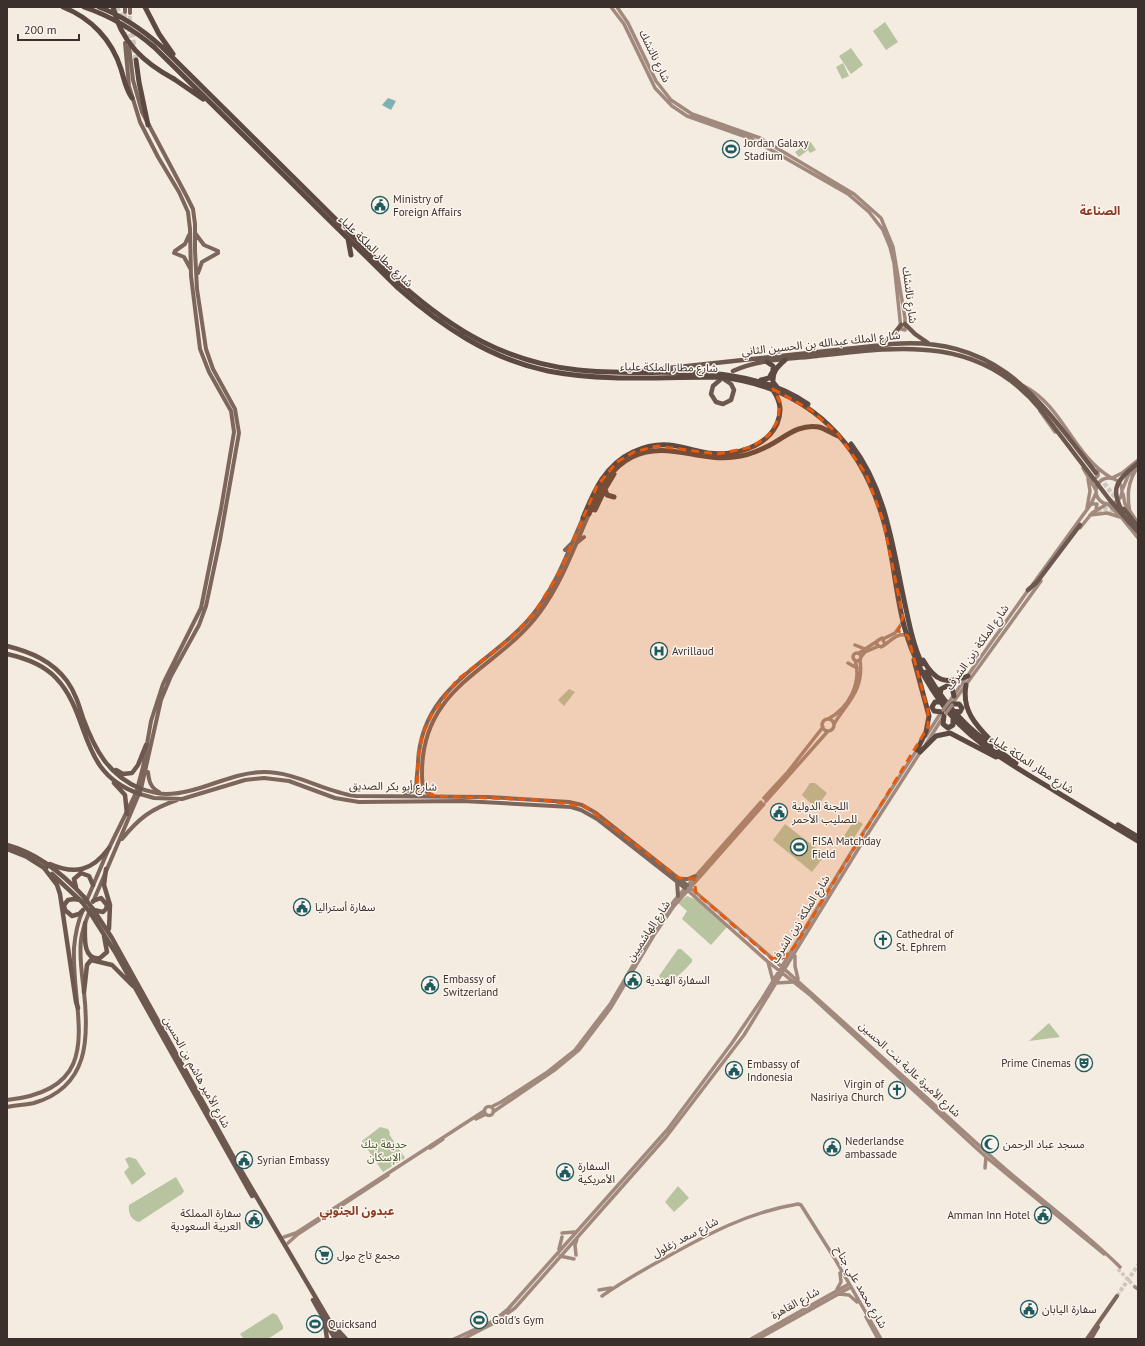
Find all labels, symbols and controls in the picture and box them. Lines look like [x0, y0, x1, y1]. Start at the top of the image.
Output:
scale bar [18, 16, 79, 42]
text: 200 m [24, 22, 57, 37]
street label: شارع نالتشك [635, 27, 674, 85]
place label: Jordan Galaxy Stadium [743, 136, 810, 163]
sports icon: Jordan Galaxy Stadium [721, 139, 741, 159]
place label: Ministry of Foreign Affairs [393, 192, 462, 219]
public building icon: Ministry of Foreign Affairs [370, 195, 390, 215]
district label: الصناعة [1080, 203, 1120, 218]
street label: شارع مطار الملكة علياء [335, 212, 416, 291]
street label: شارع نالتشك [899, 266, 920, 325]
street label: شارع الملك عبدالله بن الحسين الثاني [741, 328, 902, 361]
street label: شارع مطار الملكة علياء [620, 359, 718, 376]
street label: شارع الملكة زين الشرف [942, 601, 1013, 693]
hospital icon: Avrillaud [649, 641, 669, 661]
place label: Avrillaud [672, 644, 714, 658]
street label: شارع مطار الملكة علياء [987, 731, 1077, 798]
street label: شارع أبو بكر الصديق [349, 778, 437, 795]
place label: اللجنة الدولية للصليب الأحمر [791, 799, 857, 826]
public building icon: اللجنة الدولية للصليب الأحمر [769, 802, 789, 822]
place label: FISA Matchday Field [812, 834, 882, 861]
sports icon: FISA Matchday Field [789, 837, 809, 857]
street label: شارع الملكة زين الشرف [767, 872, 834, 966]
public building icon: سفارة أستراليا [292, 897, 312, 917]
street label: شارع الهاشميين [623, 898, 674, 965]
place label: سفارة أستراليا [315, 900, 376, 914]
place label: Cathedral of St. Ephrem [896, 927, 954, 954]
church icon: Cathedral of St. Ephrem [873, 930, 893, 950]
public building icon: السفارة الهندية [623, 970, 643, 990]
place label: Embassy of Switzerland [443, 972, 498, 999]
place label: السفارة الهندية [646, 973, 710, 987]
public building icon: Embassy of Switzerland [420, 975, 440, 995]
street label: شارع الأمير هاشم بن الحسين [159, 1014, 234, 1132]
street label: شارع الأميرة عالية بنت الحسين [855, 1018, 964, 1121]
theatre icon: Prime Cinemas [1074, 1053, 1094, 1073]
place label: Prime Cinemas [1001, 1056, 1071, 1070]
place label: Embassy of Indonesia [747, 1057, 800, 1084]
public building icon: Embassy of Indonesia [724, 1060, 744, 1080]
place label: Virgin of Nasiriya Church [810, 1077, 884, 1104]
church icon: Virgin of Nasiriya Church [887, 1080, 907, 1100]
place label: Nederlandse ambassade [845, 1134, 904, 1161]
mosque icon: مسجد عباد الرحمن [980, 1134, 1000, 1154]
park label: حديقة بنك الإسكان [361, 1137, 408, 1165]
public building icon: Nederlandse ambassade [822, 1137, 842, 1157]
place label: مسجد عباد الرحمن [1003, 1137, 1085, 1151]
public building icon: Syrian Embassy [234, 1150, 254, 1170]
place label: Syrian Embassy [257, 1153, 331, 1167]
place label: السفارة الأمريكية [578, 1159, 615, 1186]
public building icon: السفارة الأمريكية [555, 1162, 575, 1182]
district label: عبدون الجنوبي [319, 1203, 395, 1220]
public building icon: Amman Inn Hotel [1033, 1205, 1053, 1225]
place label: سفارة المملكة العربية السعودية [171, 1206, 241, 1233]
place label: Amman Inn Hotel [947, 1208, 1031, 1222]
public building icon: سفارة المملكة العربية السعودية [244, 1209, 264, 1229]
street label: شارع سعد زغلول [650, 1214, 721, 1261]
street label: شارع محمد علي جناح [830, 1243, 890, 1332]
supermarket icon: مجمع تاج مول [314, 1245, 334, 1265]
place label: مجمع تاج مول [337, 1248, 400, 1263]
street label: شارع القاهرة [768, 1284, 822, 1323]
public building icon: سفارة اليابان [1019, 1299, 1039, 1319]
place label: سفارة اليابان [1042, 1302, 1097, 1316]
sports icon: Gold's Gym [469, 1310, 489, 1330]
place label: Gold's Gym [492, 1313, 544, 1327]
sports icon: Quicksand [305, 1314, 325, 1334]
place label: Quicksand [328, 1317, 377, 1331]

